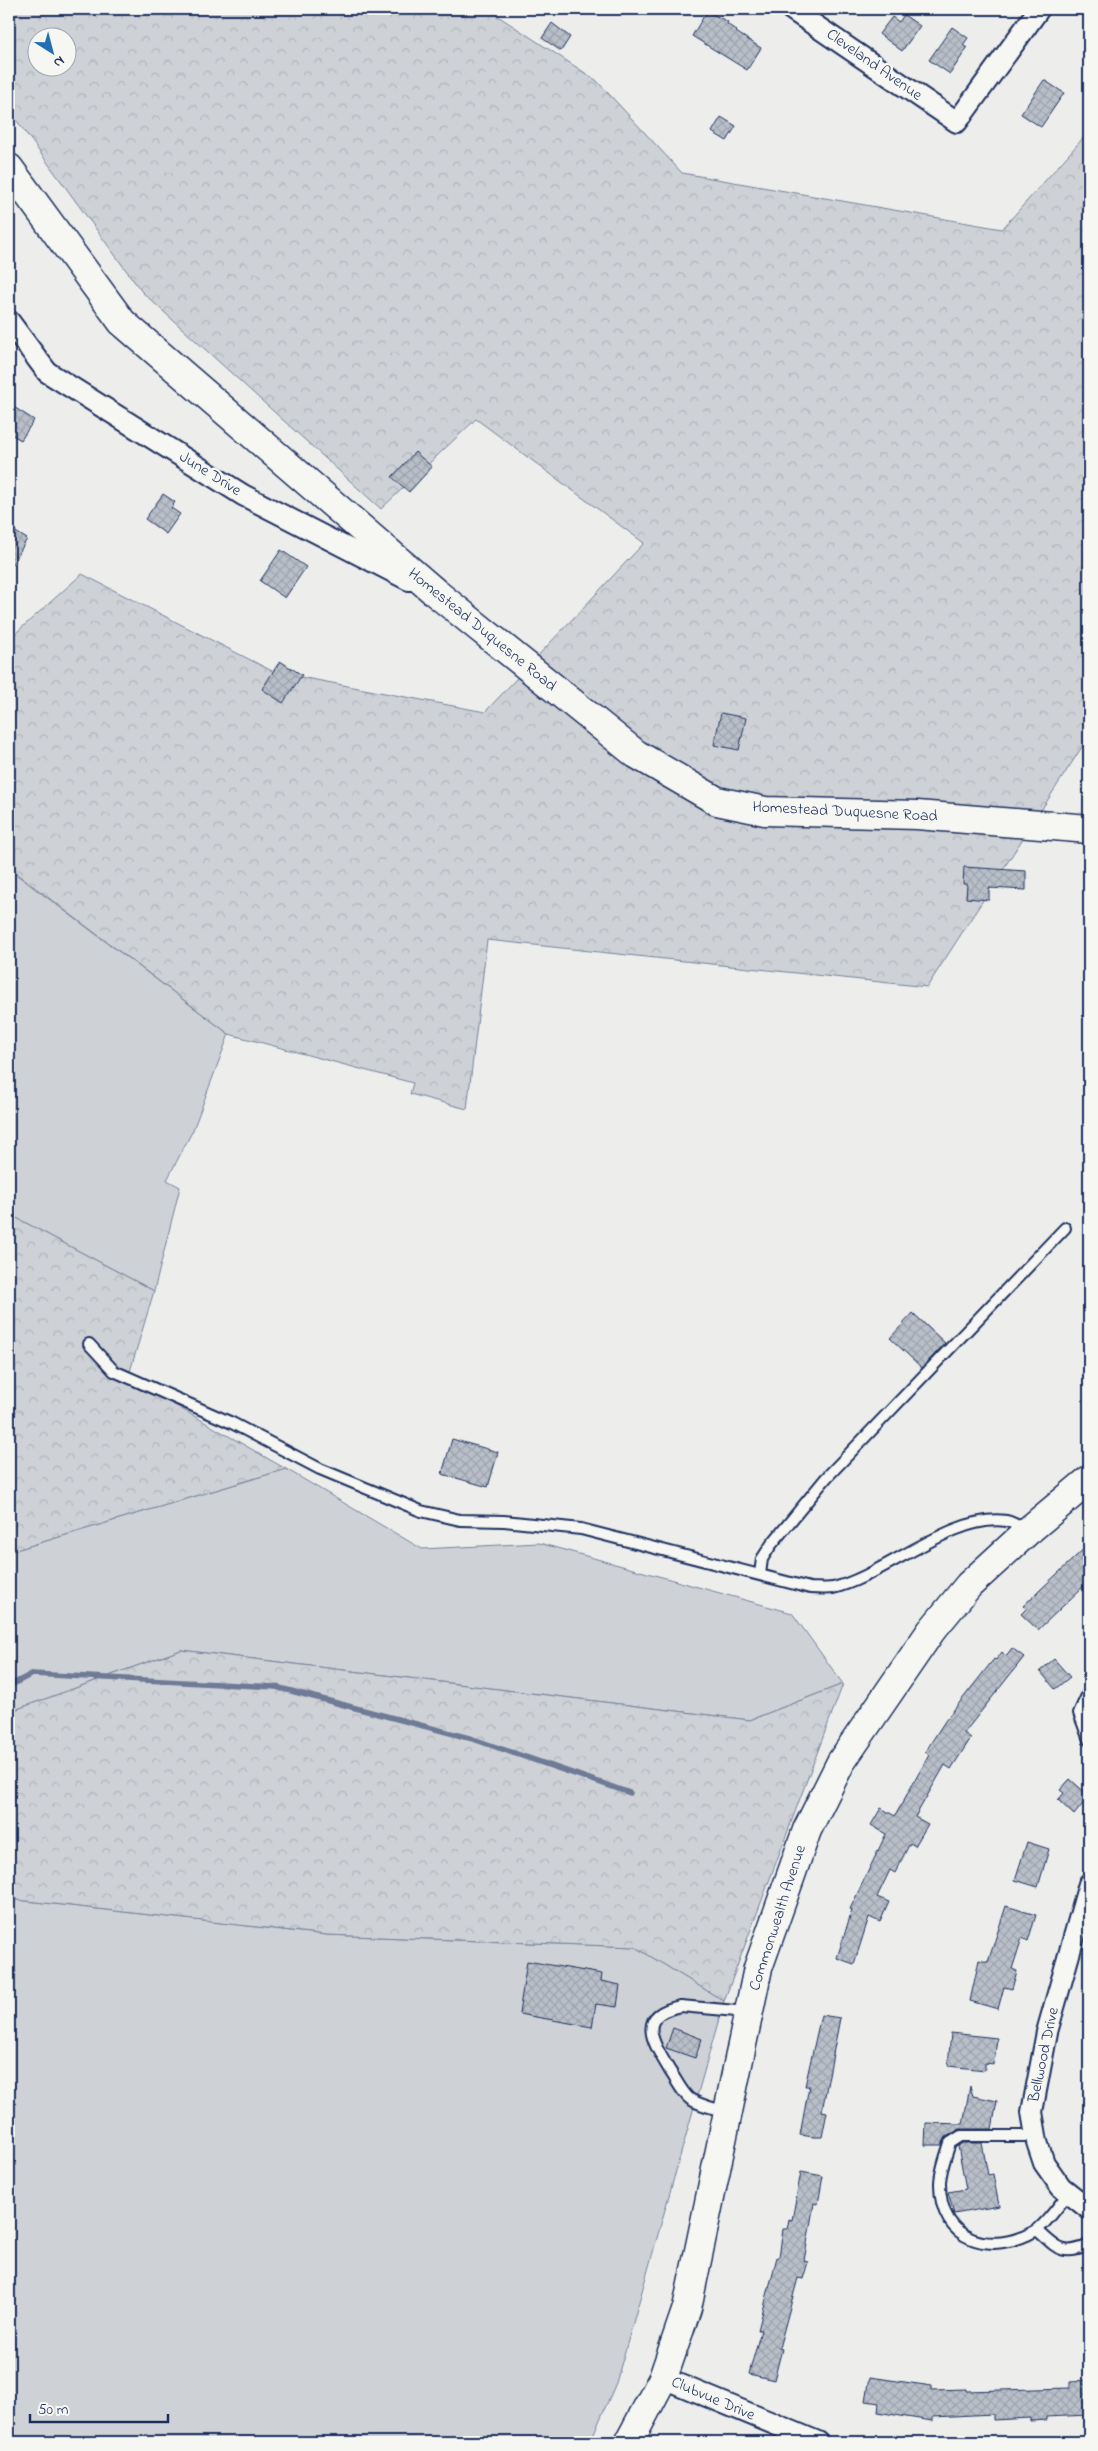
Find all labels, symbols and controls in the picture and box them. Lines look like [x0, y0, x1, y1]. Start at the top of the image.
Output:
street label: Cleveland Avenue [821, 23, 928, 108]
north arrow [28, 28, 78, 78]
text: N [49, 50, 69, 73]
street label: June Drive [174, 445, 246, 503]
street label: Homestead Duquesne Road [402, 562, 562, 698]
street label: Homestead Duquesne Road [752, 795, 938, 829]
street label: Commonwealth Avenue [743, 1841, 813, 1994]
street label: Bellwood Drive [1022, 2004, 1066, 2106]
street label: Clubvue Drive [667, 2371, 759, 2428]
scale bar [30, 2391, 168, 2423]
text: 50 m [38, 2399, 69, 2421]

